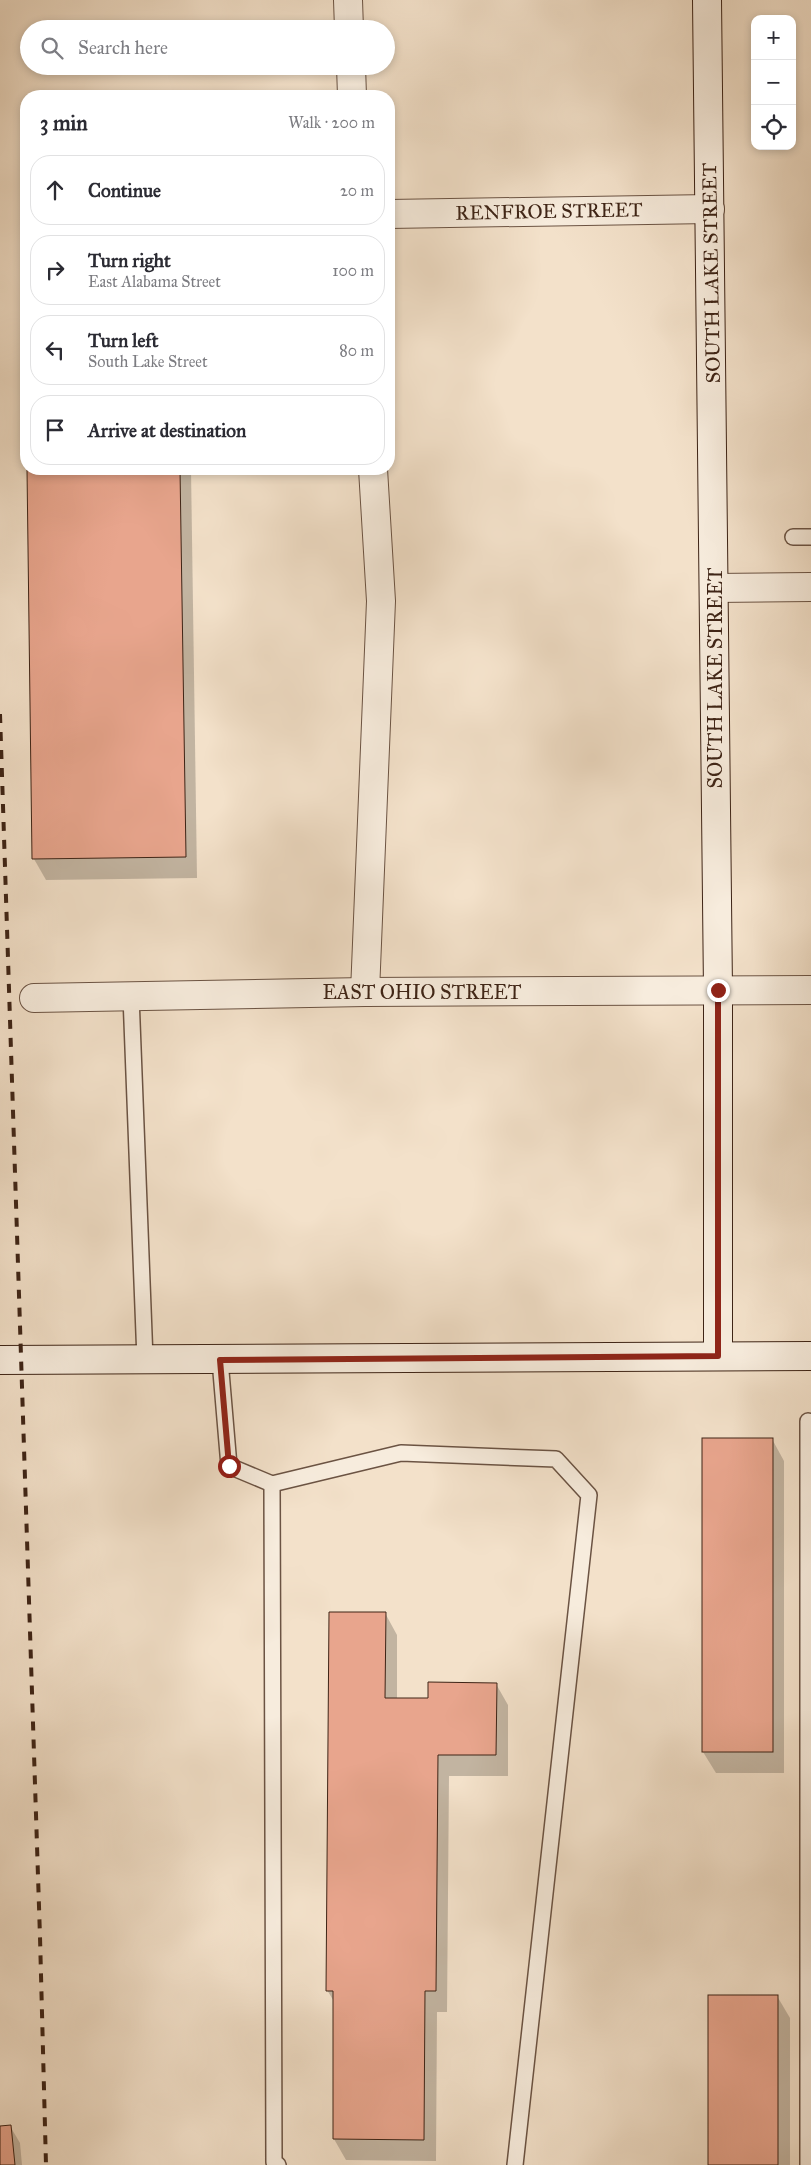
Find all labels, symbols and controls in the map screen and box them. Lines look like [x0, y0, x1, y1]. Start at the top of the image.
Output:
map controls [751, 15, 796, 150]
button: + [751, 15, 796, 60]
search box [20, 20, 395, 75]
icon: search [38, 34, 66, 62]
text: Search here [78, 36, 168, 59]
button: − [751, 60, 796, 105]
button: locate [751, 105, 796, 150]
text: 3 min [40, 110, 88, 136]
text: Walk · 200 m [288, 113, 375, 132]
street label: SOUTH LAKE STREET [697, 162, 725, 384]
icon: ahead [41, 176, 69, 204]
text: Continue [88, 179, 161, 202]
text: 20 m [340, 181, 374, 200]
street label: RENFROE STREET [455, 197, 643, 225]
text: Turn right [88, 249, 171, 272]
icon: right [41, 256, 69, 284]
text: 100 m [332, 261, 374, 280]
text: East Alabama Street [88, 272, 221, 291]
text: Turn left [88, 329, 158, 352]
icon: left [41, 336, 69, 364]
text: 80 m [339, 341, 374, 360]
text: South Lake Street [88, 352, 208, 371]
icon: arrive [41, 416, 69, 444]
text: Arrive at destination [88, 419, 246, 442]
street label: SOUTH LAKE STREET [703, 567, 727, 788]
route end [707, 979, 730, 1002]
street label: EAST OHIO STREET [322, 980, 522, 1004]
route start [218, 1455, 241, 1478]

